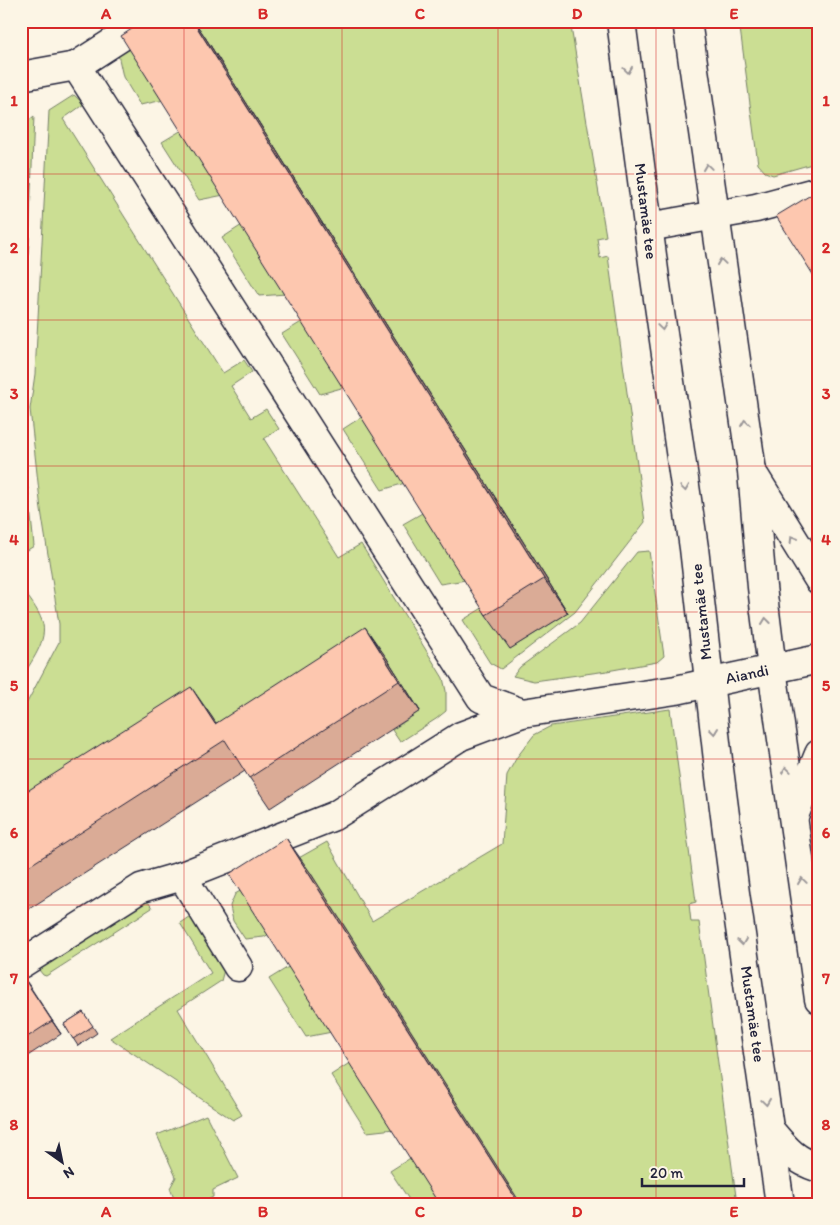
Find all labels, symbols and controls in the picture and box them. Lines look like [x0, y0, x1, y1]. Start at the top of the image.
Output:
text: A [100, 4, 112, 23]
text: B [258, 4, 269, 23]
text: C [415, 4, 426, 23]
text: D [572, 4, 583, 23]
text: E [730, 4, 739, 23]
one-way arrow [622, 65, 632, 74]
text: 1 [10, 91, 18, 110]
text: 1 [822, 91, 830, 110]
street label: Mustamäe tee [631, 162, 661, 260]
one-way arrow [702, 163, 713, 171]
text: 2 [10, 238, 19, 257]
text: 2 [822, 238, 831, 257]
one-way arrow [716, 258, 727, 266]
one-way arrow [656, 323, 667, 331]
text: 3 [10, 384, 19, 403]
text: 3 [822, 384, 831, 403]
one-way arrow [740, 418, 750, 427]
one-way arrow [680, 483, 690, 492]
text: 4 [9, 530, 19, 549]
text: 4 [821, 530, 831, 549]
one-way arrow [789, 535, 799, 544]
street label: Mustamäe tee [686, 563, 716, 661]
one-way arrow [761, 616, 772, 624]
street label: Aiandi [724, 660, 770, 688]
text: 5 [10, 676, 19, 695]
text: 5 [822, 676, 831, 695]
one-way arrow [708, 727, 719, 735]
one-way arrow [782, 765, 792, 774]
text: 6 [10, 823, 19, 842]
text: 6 [822, 823, 831, 842]
one-way arrow [797, 877, 808, 885]
one-way arrow [736, 938, 747, 946]
street label: Mustamäe tee [737, 965, 769, 1063]
text: 7 [9, 969, 18, 988]
text: 7 [821, 969, 830, 988]
one-way arrow [760, 1099, 771, 1107]
text: 8 [10, 1115, 19, 1134]
text: 8 [822, 1115, 831, 1134]
north arrow [38, 1138, 88, 1188]
scale bar [642, 1155, 745, 1187]
text: N [60, 1163, 77, 1182]
text: 20 m [650, 1164, 684, 1182]
text: A [100, 1202, 112, 1221]
text: B [258, 1202, 269, 1221]
text: C [415, 1202, 426, 1221]
text: D [572, 1202, 583, 1221]
text: E [730, 1202, 739, 1221]

